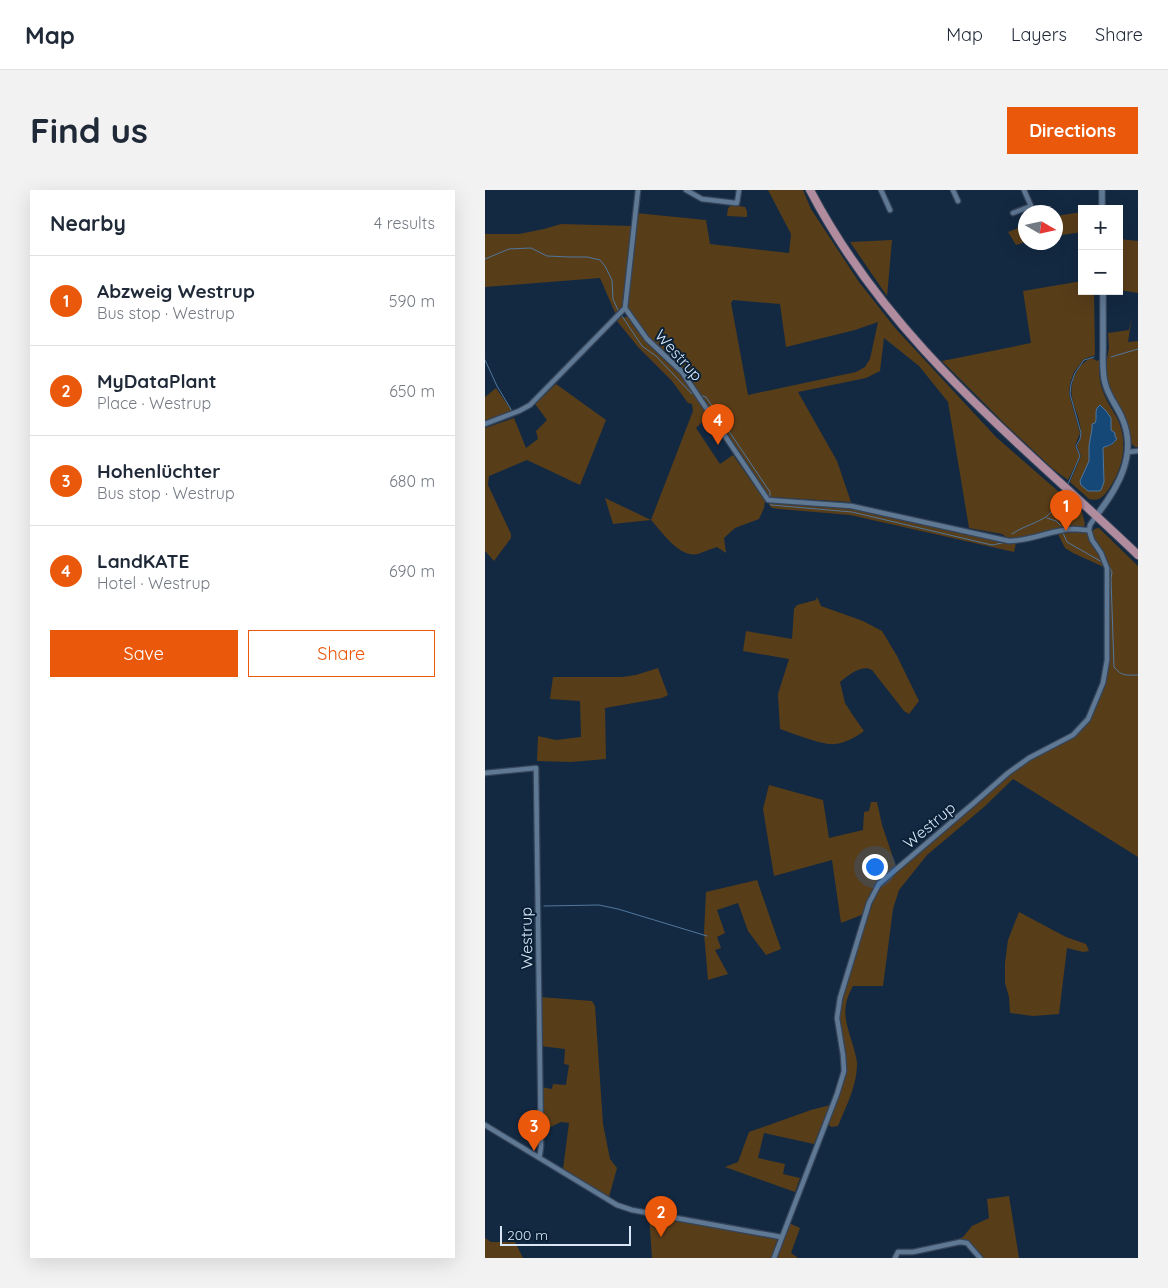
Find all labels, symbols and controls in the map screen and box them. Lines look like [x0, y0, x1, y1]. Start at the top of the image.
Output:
text: Map [25, 20, 75, 50]
text: Map [946, 23, 983, 46]
text: Layers [1011, 23, 1067, 46]
text: Share [1095, 23, 1143, 46]
button: Directions [1007, 107, 1138, 154]
text: Find us [30, 108, 148, 152]
north arrow [1018, 205, 1063, 250]
map controls [1078, 205, 1123, 295]
button: + [1078, 205, 1123, 250]
text: Nearby [50, 210, 126, 236]
text: 4 results [374, 213, 435, 233]
button: − [1078, 250, 1123, 295]
text: Abzweig Westrup [97, 279, 255, 303]
text: 1 [63, 291, 69, 311]
text: 590 m [389, 291, 435, 311]
text: Bus stop · Westrup [97, 303, 235, 323]
street label: Westrup [651, 325, 707, 385]
text: MyDataPlant [97, 369, 217, 393]
text: 2 [61, 381, 71, 401]
text: 650 m [389, 381, 435, 401]
text: Place · Westrup [97, 393, 211, 413]
pin: 4 [702, 404, 734, 445]
text: Hohenlüchter [97, 459, 221, 483]
text: 3 [62, 471, 70, 491]
text: 680 m [389, 471, 435, 491]
text: Bus stop · Westrup [97, 483, 235, 503]
pin: 1 [1050, 490, 1082, 531]
text: LandKATE [97, 549, 189, 573]
text: 4 [61, 561, 71, 581]
text: 690 m [389, 561, 435, 581]
text: Hotel · Westrup [97, 573, 210, 593]
button: Save [50, 630, 238, 677]
button: Share [248, 630, 435, 677]
street label: Westrup [899, 797, 959, 853]
your location [862, 854, 888, 880]
street label: Westrup [515, 907, 537, 969]
pin: 3 [518, 1110, 550, 1151]
pin: 2 [645, 1196, 677, 1237]
scale bar [500, 1223, 631, 1246]
text: 200 m [507, 1226, 548, 1244]

